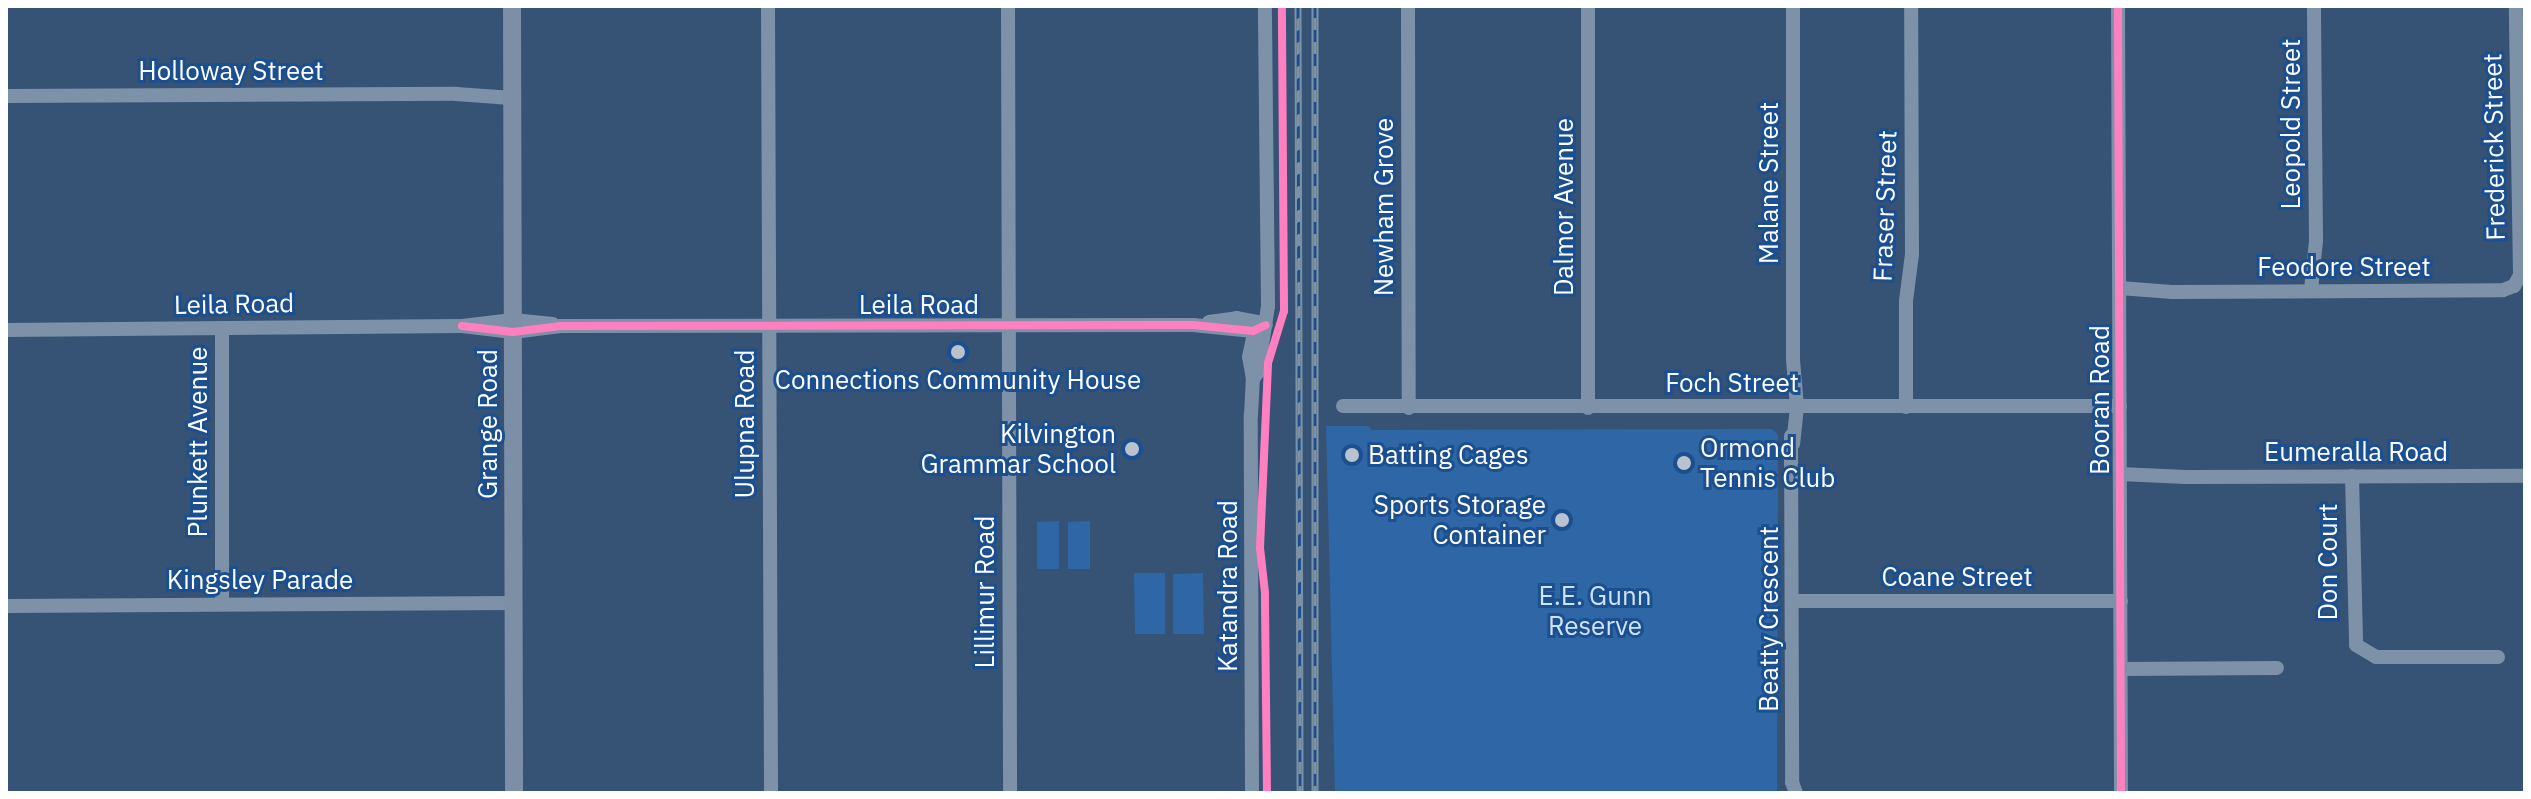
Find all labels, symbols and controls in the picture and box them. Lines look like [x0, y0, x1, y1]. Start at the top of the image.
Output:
street label: Leopold Street [2275, 39, 2307, 209]
street label: Frederick Street [2477, 53, 2511, 241]
street label: Holloway Street [138, 55, 324, 87]
street label: Malane Street [1753, 102, 1785, 264]
street label: Newham Grove [1368, 118, 1400, 296]
street label: Dalmor Avenue [1548, 118, 1580, 296]
street label: Fraser Street [1867, 130, 1903, 282]
street label: Feodore Street [2257, 251, 2431, 283]
street label: Leila Road [174, 287, 294, 321]
street label: Leila Road [859, 289, 979, 321]
street label: Booran Road [2084, 325, 2116, 475]
marker: Connections Community House [949, 343, 967, 361]
street label: Plunkett Avenue [182, 347, 214, 537]
street label: Grange Road [472, 349, 504, 499]
street label: Ulupna Road [729, 349, 761, 499]
place label: Connections Community House [775, 364, 1141, 396]
street label: Foch Street [1665, 367, 1799, 399]
place label: Kilvington Grammar School [921, 418, 1116, 480]
place label: Ormond Tennis Club [1700, 432, 1835, 494]
street label: Eumeralla Road [2264, 436, 2448, 468]
place label: Batting Cages [1368, 439, 1529, 471]
marker: Kilvington Grammar School [1123, 440, 1141, 458]
marker: Batting Cages [1343, 446, 1361, 464]
marker: Ormond Tennis Club [1675, 454, 1693, 472]
place label: Sports Storage Container [1374, 489, 1546, 550]
street label: Katandra Road [1212, 500, 1244, 672]
street label: Don Court [2312, 503, 2344, 621]
marker: Sports Storage Container [1553, 511, 1571, 529]
street label: Lillimur Road [969, 516, 1001, 668]
street label: Beatty Crescent [1753, 526, 1785, 712]
street label: Coane Street [1881, 561, 2033, 593]
street label: Kingsley Parade [167, 564, 353, 596]
park label: E.E. Gunn Reserve [1539, 580, 1651, 642]

